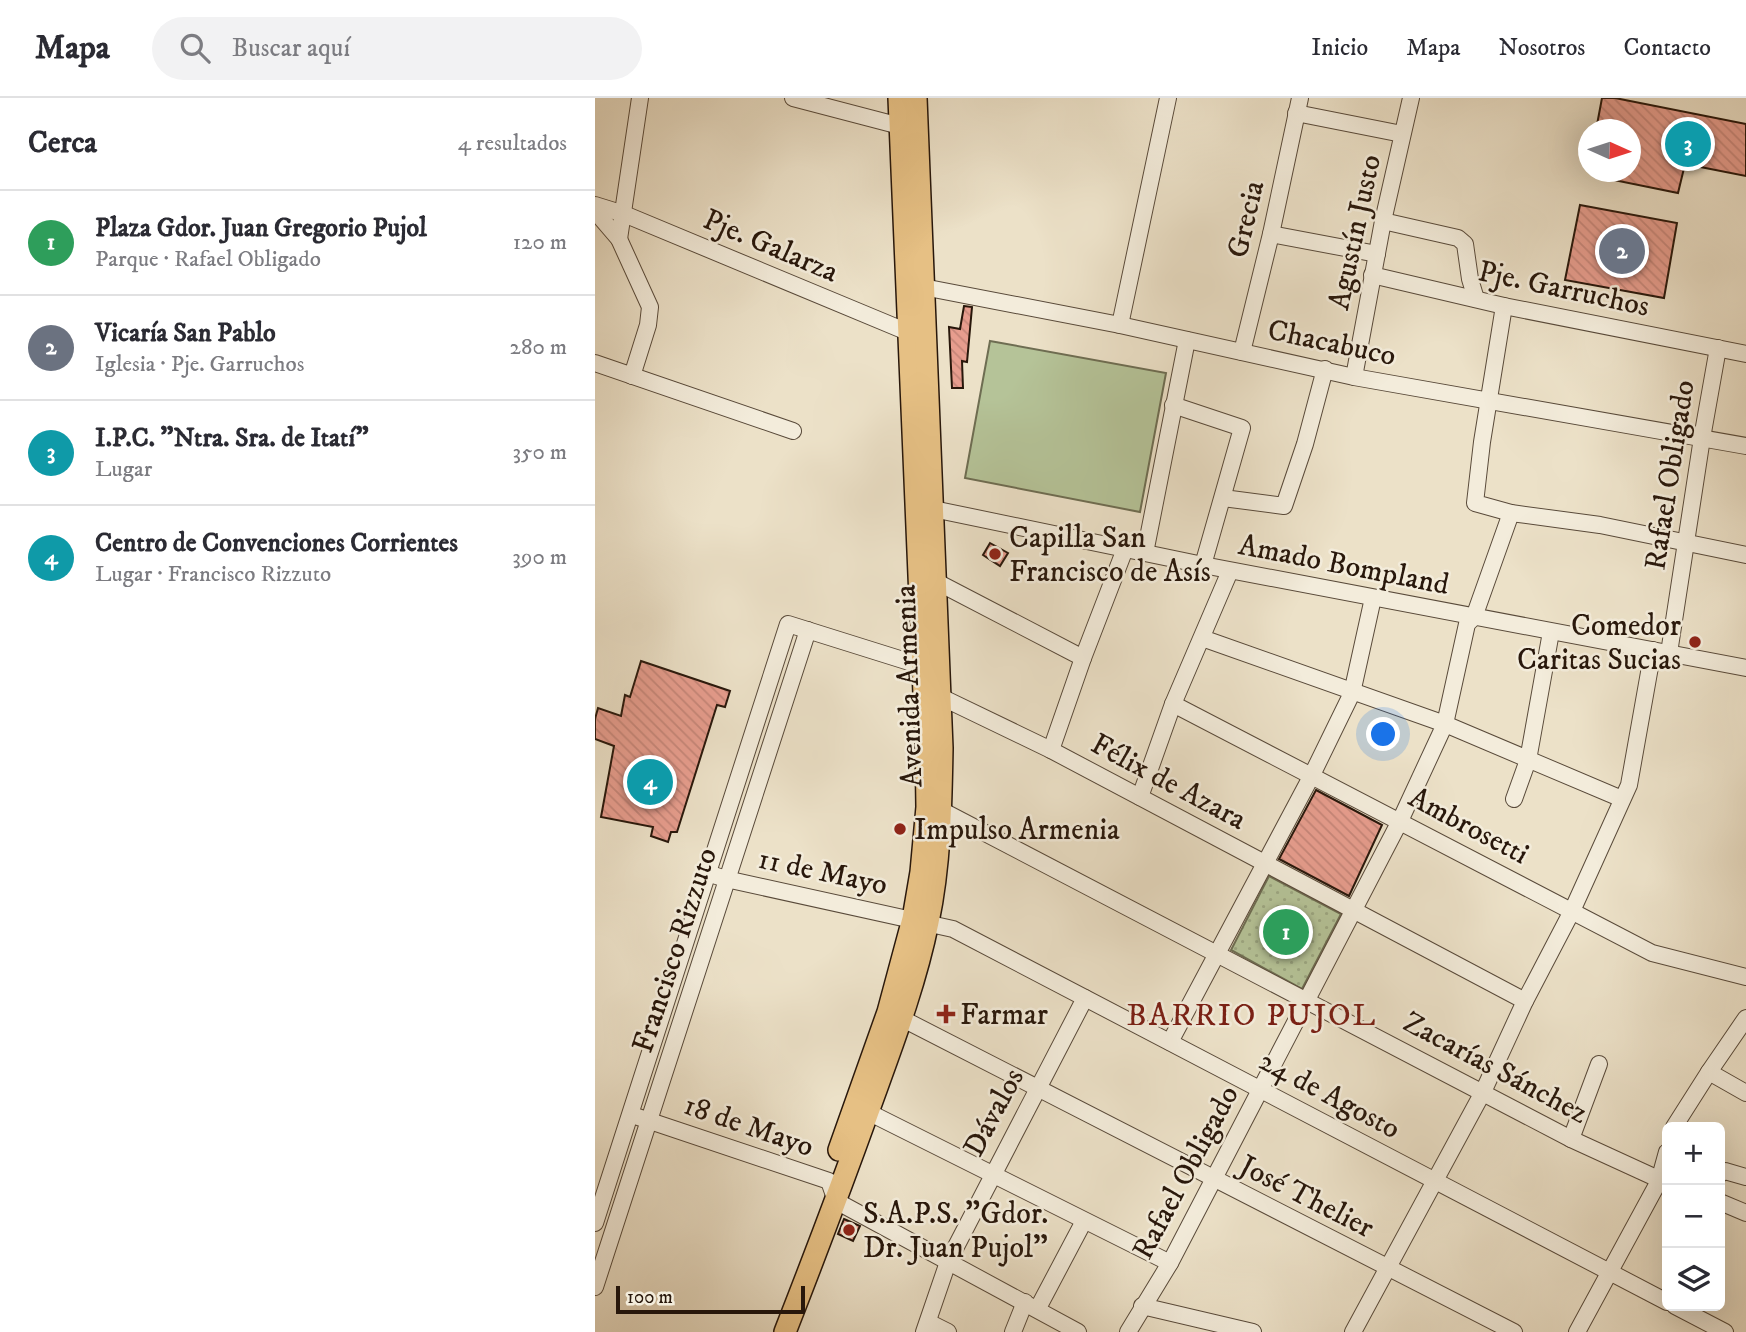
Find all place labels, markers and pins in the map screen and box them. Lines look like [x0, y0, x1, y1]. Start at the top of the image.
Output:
pin: 3 [1665, 118, 1711, 170]
pin: 2 [1599, 225, 1645, 277]
place label: Capilla San Francisco de Asís [1009, 520, 1211, 591]
marker: Capilla San Francisco de Asís [987, 546, 1003, 562]
place label: Comedor Caritas Sucias [1517, 608, 1681, 679]
marker: Comedor Caritas Sucias [1687, 634, 1703, 650]
pin: 4 [627, 756, 673, 808]
place label: Impulso Armenia [914, 812, 1120, 849]
marker: Impulso Armenia [892, 821, 908, 837]
pin: 1 [1263, 906, 1309, 958]
place label: Farmar [960, 997, 1048, 1034]
marker: Farmar [938, 1006, 954, 1022]
place label: S.A.P.S. "Gdor. Dr. Juan Pujol" [863, 1196, 1048, 1267]
marker: S.A.P.S. "Gdor. Dr. Juan Pujol" [841, 1222, 857, 1238]

